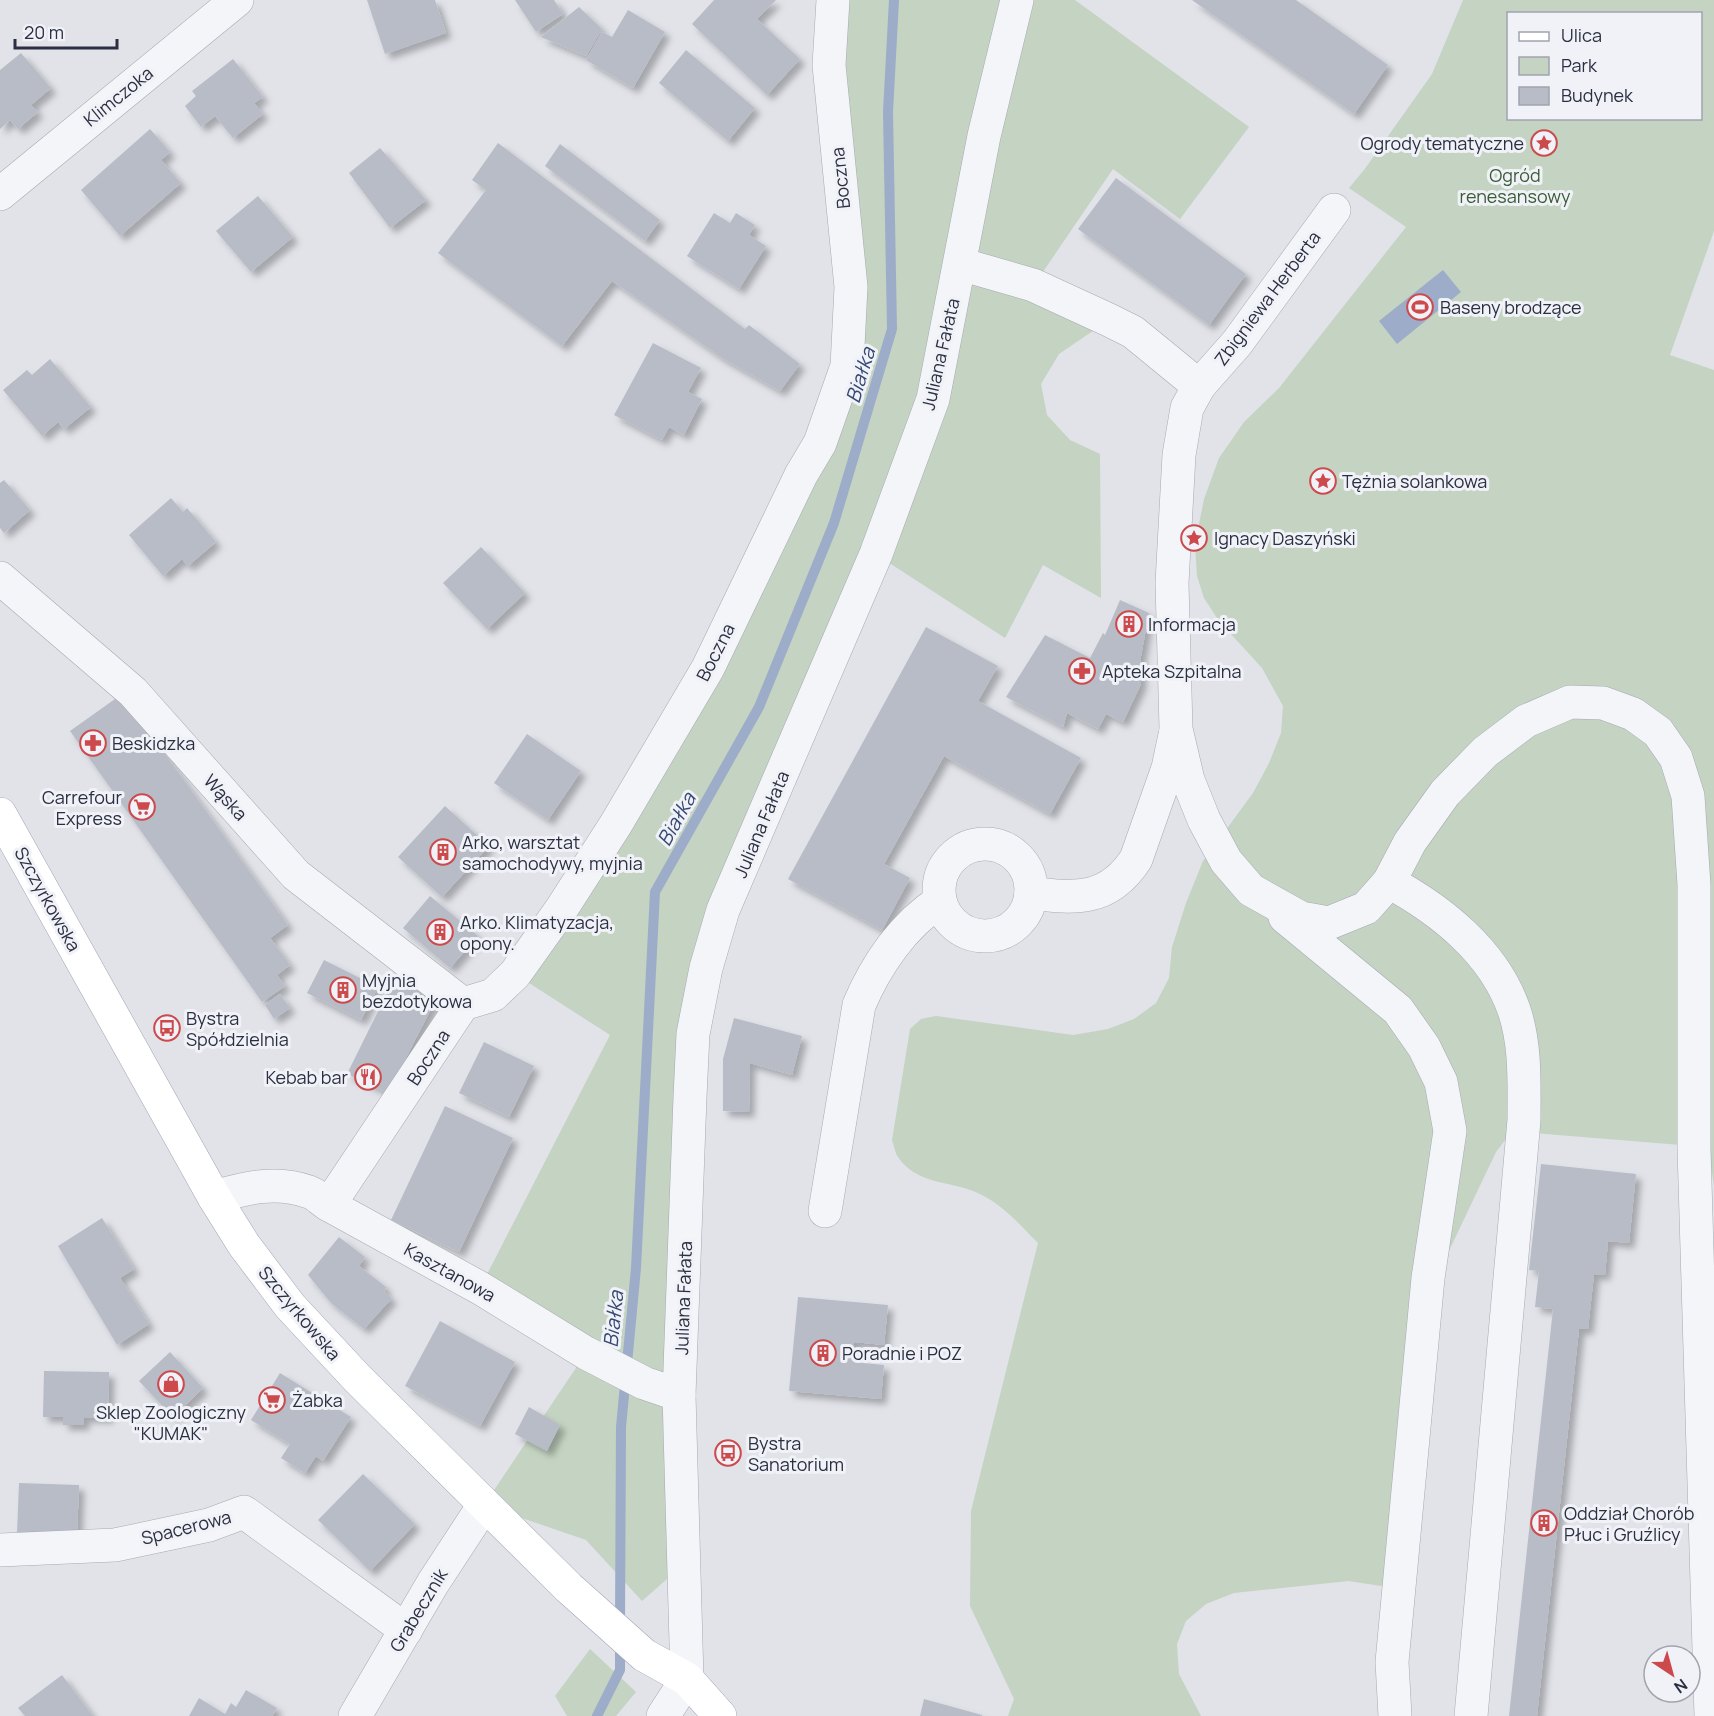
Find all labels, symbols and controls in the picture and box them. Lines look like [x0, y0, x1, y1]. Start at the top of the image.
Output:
scale bar [15, 12, 117, 50]
legend [1507, 12, 1702, 120]
text: 20 m [24, 20, 64, 44]
text: Ulica [1561, 23, 1602, 47]
text: Park [1561, 53, 1598, 77]
street label: Klimczoka [78, 61, 158, 131]
text: Budynek [1561, 83, 1634, 107]
place icon: Ogrody tematyczne [1529, 128, 1559, 158]
place label: Ogrody tematyczne [1361, 131, 1524, 155]
street label: Boczna [825, 146, 855, 210]
park label: Ogród renesansowy [1460, 163, 1571, 208]
street label: Zbigniewa Herberta [1208, 226, 1326, 370]
sports icon: Baseny brodzące [1405, 292, 1435, 322]
place label: Baseny brodzące [1440, 295, 1582, 319]
street label: Juliana Fałata [915, 296, 965, 412]
water label: Białka [839, 343, 881, 406]
place icon: Tężnia solankowa [1308, 466, 1338, 496]
place label: Tężnia solankowa [1342, 469, 1487, 493]
place icon: Ignacy Daszyński [1179, 523, 1209, 553]
place label: Ignacy Daszyński [1214, 526, 1356, 550]
building icon: Informacja [1114, 609, 1144, 639]
place label: Informacja [1148, 612, 1236, 636]
street label: Boczna [690, 619, 740, 685]
pharmacy icon: Apteka Szpitalna [1067, 656, 1097, 686]
place label: Apteka Szpitalna [1102, 659, 1242, 683]
pharmacy icon: Beskidzka [78, 728, 108, 758]
place label: Beskidzka [112, 731, 195, 755]
street label: Juliana Fałata [728, 767, 794, 881]
street label: Wąska [199, 769, 253, 825]
place label: Carrefour Express [42, 785, 123, 830]
water label: Białka [650, 787, 702, 850]
supermarket icon: Carrefour Express [127, 792, 157, 822]
place label: Arko, warsztat samochodywy, myjnia [462, 830, 643, 875]
building icon: Arko, warsztat samochodywy, myjnia [428, 837, 458, 867]
street label: Szczyrkowska [9, 842, 87, 956]
place label: Arko. Klimatyzacja, opony. [460, 910, 614, 955]
building icon: Arko. Klimatyzacja, opony. [425, 917, 455, 947]
place label: Myjnia bezdotykowa [362, 968, 472, 1013]
building icon: Myjnia bezdotykowa [328, 975, 358, 1005]
place label: Bystra Spółdzielnia [186, 1006, 289, 1051]
bus stop icon: Bystra Spółdzielnia [152, 1013, 182, 1043]
street label: Boczna [401, 1025, 455, 1089]
restaurant icon: Kebab bar [353, 1062, 383, 1092]
place label: Kebab bar [265, 1065, 349, 1089]
street label: Kasztanowa [400, 1237, 500, 1307]
street label: Juliana Fałata [669, 1241, 697, 1355]
street label: Szczyrkowska [254, 1261, 346, 1365]
water label: Białka [597, 1289, 629, 1349]
building icon: Poradnie i POZ [808, 1338, 838, 1368]
place label: Poradnie i POZ [842, 1341, 962, 1365]
shop icon: Sklep Zoologiczny "KUMAK" [156, 1369, 186, 1399]
supermarket icon: Żabka [257, 1385, 287, 1415]
place label: Żabka [292, 1388, 343, 1412]
place label: Sklep Zoologiczny "KUMAK" [96, 1400, 247, 1445]
place label: Bystra Sanatorium [748, 1431, 844, 1476]
bus stop icon: Bystra Sanatorium [713, 1438, 743, 1468]
place label: Oddział Chorób Płuc i Gruźlicy [1564, 1501, 1694, 1546]
street label: Spacerowa [139, 1504, 233, 1550]
building icon: Oddział Chorób Płuc i Gruźlicy [1529, 1508, 1559, 1538]
street label: Grabecznik [384, 1563, 453, 1656]
north arrow [1642, 1644, 1702, 1704]
text: N [1670, 1674, 1692, 1698]

